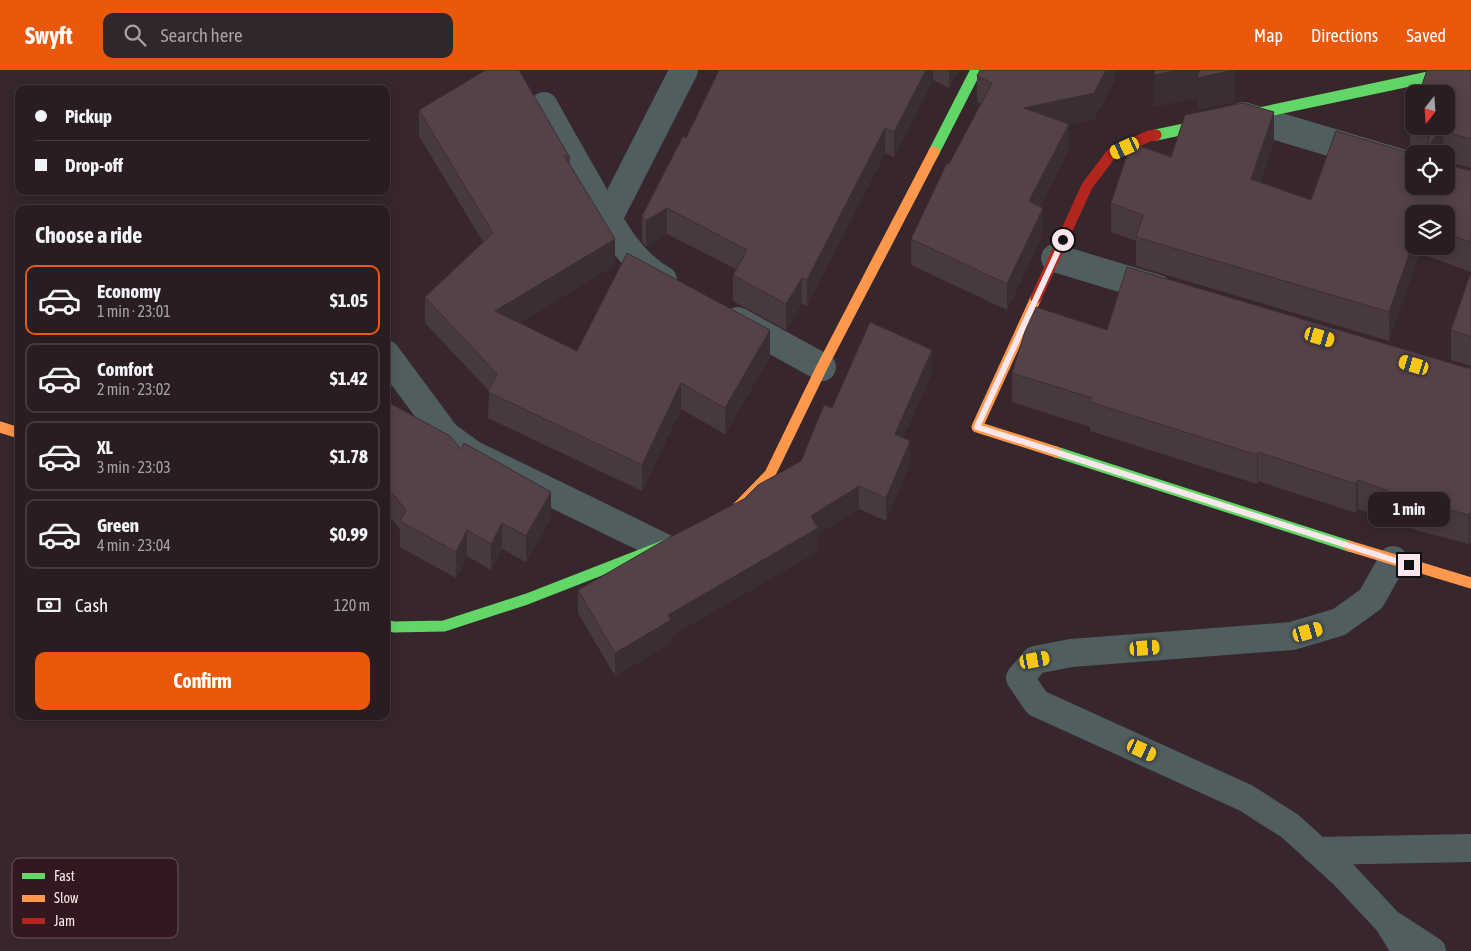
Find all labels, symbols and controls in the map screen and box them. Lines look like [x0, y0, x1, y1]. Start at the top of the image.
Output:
search box [103, 13, 453, 58]
icon: search [121, 21, 149, 49]
text: Swyft [25, 22, 73, 49]
text: Search here [161, 24, 243, 46]
text: Map [1254, 25, 1283, 46]
text: Directions [1311, 25, 1378, 46]
text: Saved [1406, 25, 1446, 46]
north arrow [1405, 85, 1455, 135]
map controls [1405, 85, 1455, 255]
text: Pickup [65, 105, 112, 127]
car [1108, 135, 1141, 161]
button: locate [1405, 145, 1455, 195]
text: Drop-off [65, 154, 123, 176]
button: layers [1405, 205, 1455, 255]
text: Choose a ride [35, 222, 142, 248]
route start [1052, 229, 1074, 251]
icon: car [37, 278, 82, 323]
text: Economy [97, 280, 161, 302]
text: $1.05 [330, 289, 368, 311]
text: 1 min · 23:01 [97, 302, 171, 320]
car [1303, 326, 1336, 348]
car [1397, 353, 1430, 377]
icon: car [37, 356, 82, 401]
text: Comfort [97, 358, 153, 380]
text: $1.42 [330, 367, 368, 389]
text: 2 min · 23:02 [97, 380, 171, 398]
icon: car [37, 434, 82, 479]
text: XL [97, 436, 113, 458]
text: $1.78 [330, 445, 368, 467]
text: 3 min · 23:03 [97, 458, 171, 476]
callout: 1 min [1368, 492, 1450, 528]
text: 1 min [1393, 500, 1425, 518]
icon: car [37, 512, 82, 557]
text: Green [97, 514, 139, 536]
text: $0.99 [330, 523, 368, 545]
text: 4 min · 23:04 [97, 536, 171, 554]
route end [1398, 554, 1420, 576]
icon: cash [35, 591, 63, 619]
text: Cash [75, 594, 108, 616]
text: 120 m [334, 596, 370, 614]
car [1291, 621, 1324, 643]
car [1129, 639, 1160, 657]
car [1018, 650, 1051, 670]
button: Confirm [35, 652, 370, 710]
car [1125, 737, 1158, 763]
legend [12, 858, 178, 938]
text: Fast [54, 868, 75, 884]
text: Slow [54, 890, 79, 906]
text: Jam [54, 913, 75, 929]

